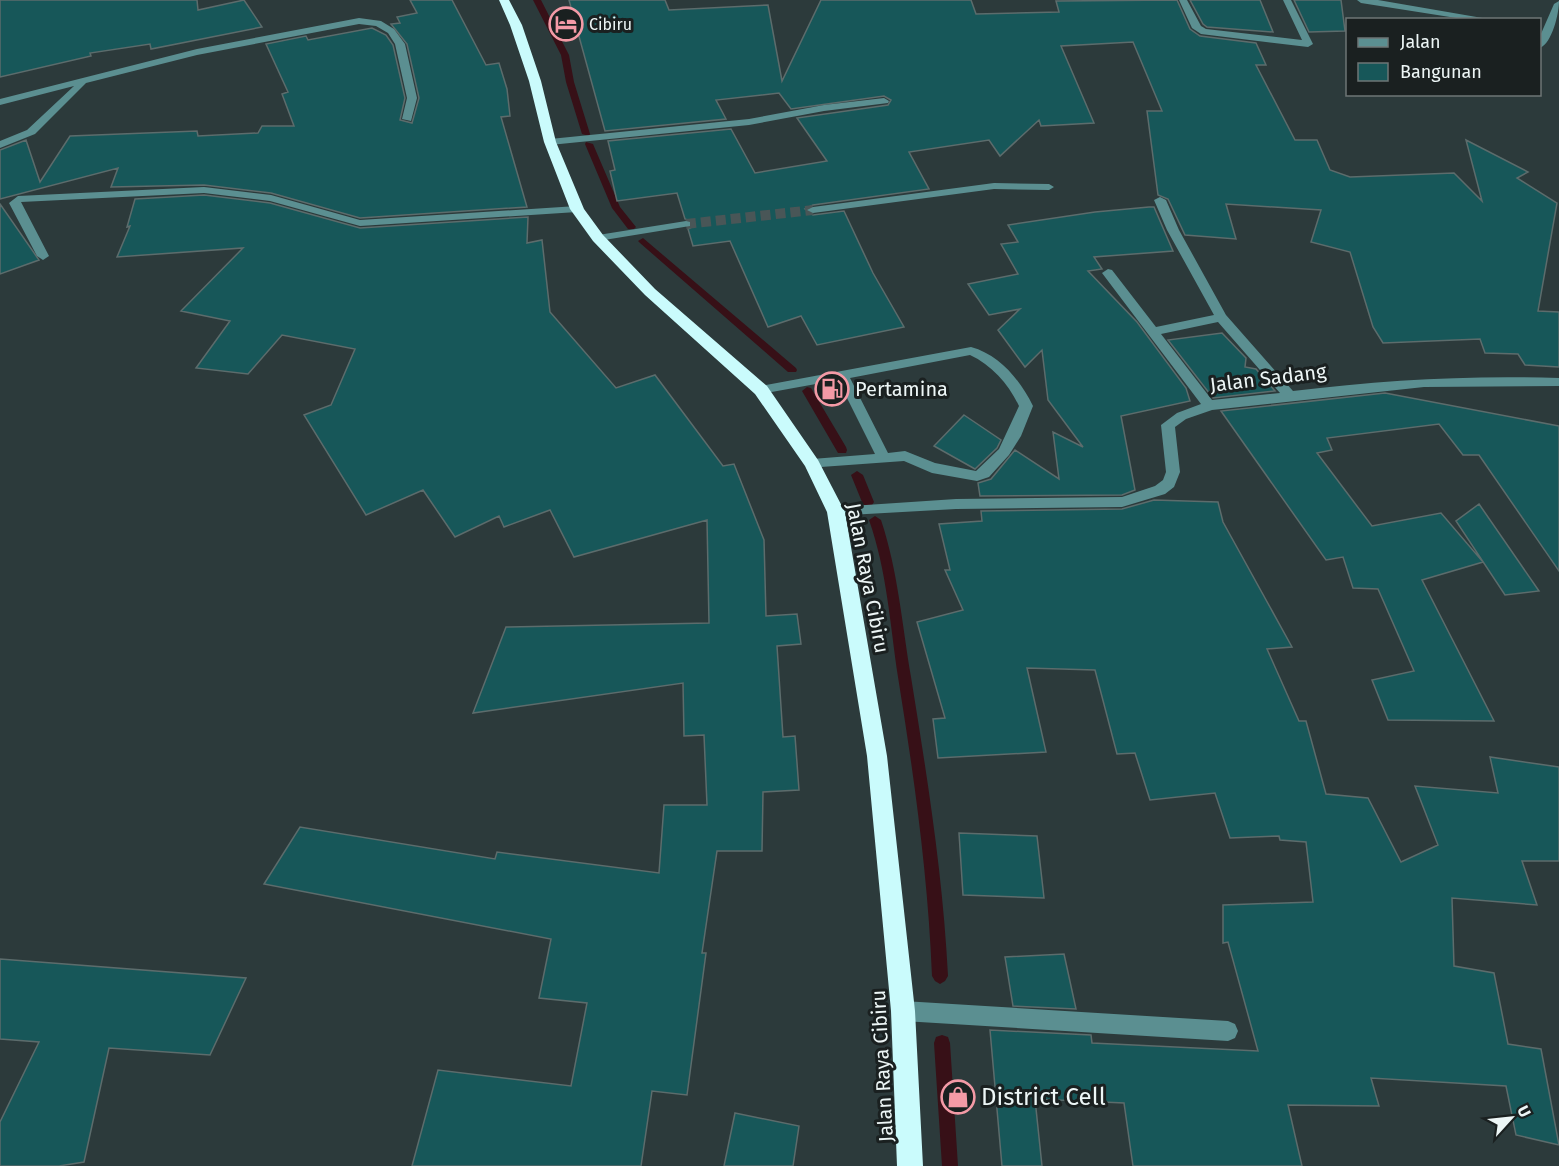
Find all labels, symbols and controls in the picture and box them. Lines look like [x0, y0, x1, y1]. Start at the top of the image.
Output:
hotel icon: Cibiru [548, 6, 584, 42]
place label: Cibiru [589, 15, 632, 34]
legend [1346, 18, 1541, 96]
text: Jalan [1400, 31, 1441, 53]
text: Bangunan [1400, 61, 1482, 83]
street label: Jalan Sadang [1208, 359, 1328, 397]
fuel station icon: Pertamina [814, 371, 850, 407]
place label: Pertamina [855, 377, 948, 401]
street label: Jalan Raya Cibiru [842, 501, 894, 655]
street label: Jalan Raya Cibiru [866, 989, 898, 1143]
shop icon: District Cell [940, 1079, 976, 1115]
place label: District Cell [981, 1083, 1106, 1111]
north arrow [1481, 1088, 1541, 1148]
text: U [1513, 1102, 1535, 1120]

